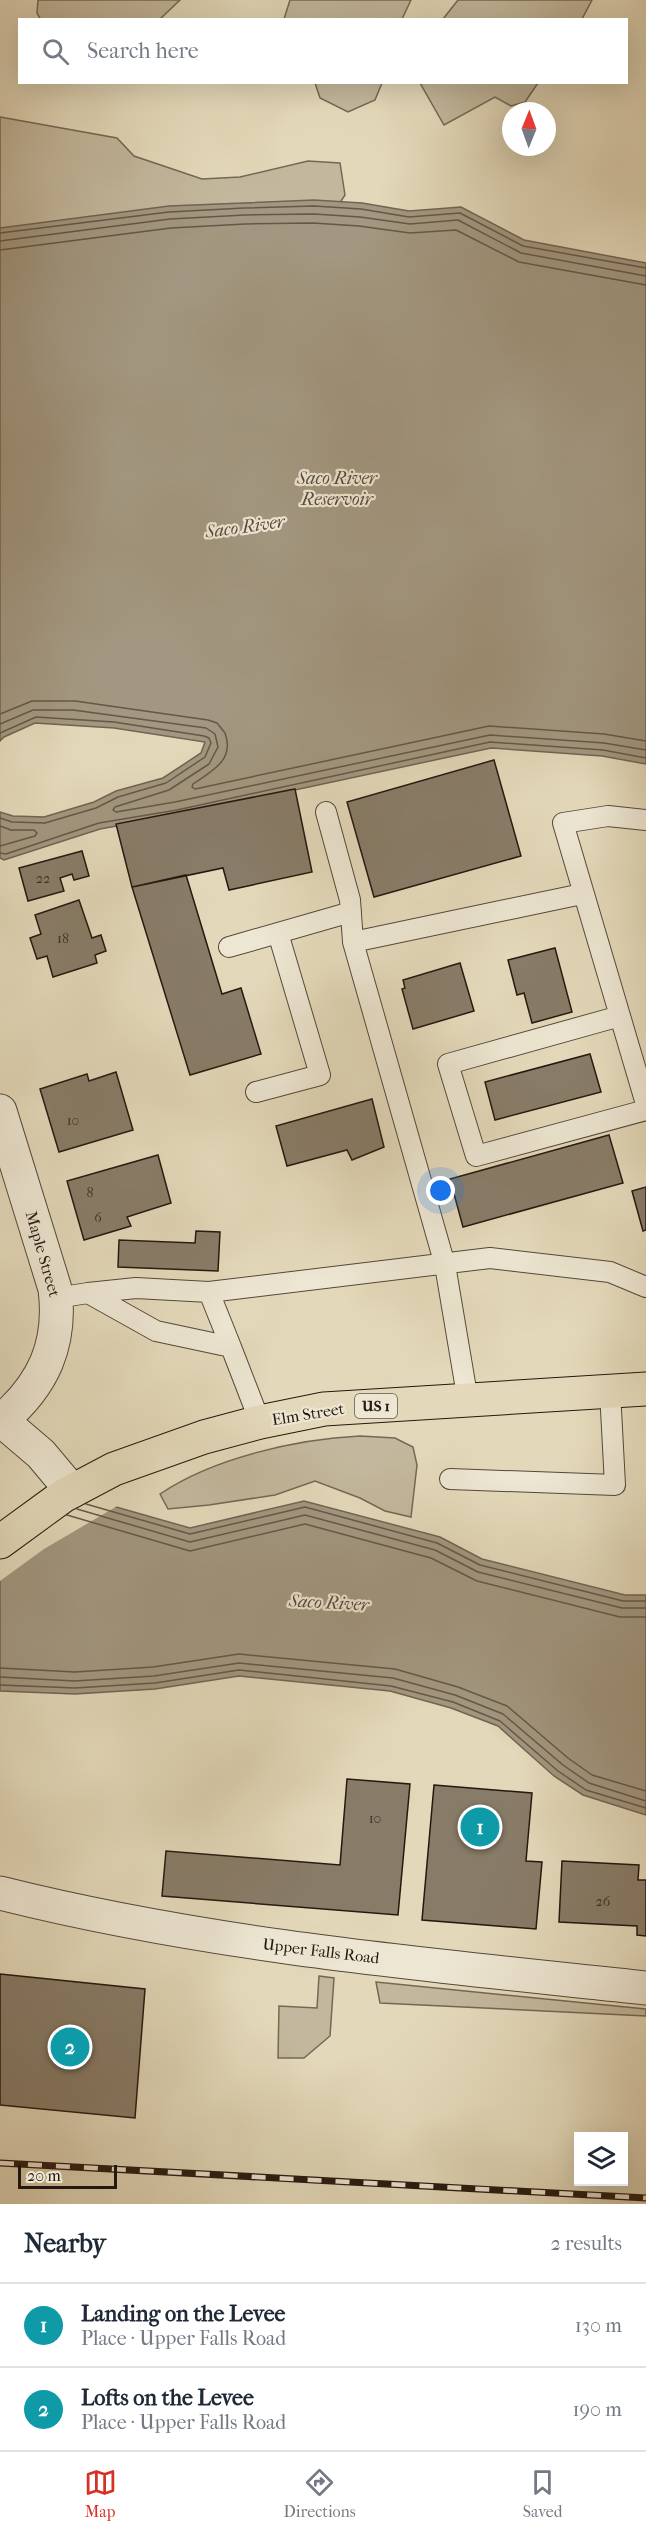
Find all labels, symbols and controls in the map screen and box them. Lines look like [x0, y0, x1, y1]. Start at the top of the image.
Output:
search box [18, 18, 628, 84]
icon: search [39, 35, 72, 68]
text: Search here [87, 38, 199, 64]
north arrow [502, 102, 556, 156]
water label: Saco River Reservoir [296, 468, 379, 510]
water label: Saco River [203, 511, 288, 543]
house number: 22 [36, 870, 50, 887]
house number: 18 [57, 930, 69, 947]
house number: 10 [67, 1112, 79, 1129]
your location [426, 1176, 455, 1205]
house number: 8 [86, 1184, 94, 1201]
street label: Maple Street [22, 1209, 64, 1299]
house number: 6 [94, 1209, 102, 1226]
road number: US 1 [355, 1394, 397, 1418]
street label: Elm Street [270, 1399, 346, 1429]
water label: Saco River [288, 1590, 371, 1616]
pin: 1 [460, 1804, 500, 1850]
house number: 10 [369, 1810, 381, 1827]
house number: 26 [596, 1893, 611, 1910]
street label: Upper Falls Road [261, 1934, 381, 1968]
pin: 2 [50, 2024, 90, 2070]
map controls [574, 2132, 628, 2186]
button: layers [574, 2132, 628, 2186]
scale bar [18, 2162, 117, 2190]
text: 20 m [27, 2166, 61, 2185]
text: Nearby [24, 2228, 106, 2259]
text: 2 results [551, 2232, 622, 2255]
text: Landing on the Levee [81, 2301, 285, 2327]
text: 1 [40, 2314, 47, 2337]
text: 130 m [575, 2314, 622, 2337]
text: Place · Upper Falls Road [81, 2327, 286, 2350]
text: Lofts on the Levee [81, 2385, 254, 2411]
text: 2 [38, 2398, 49, 2421]
text: 190 m [572, 2398, 622, 2421]
text: Place · Upper Falls Road [81, 2411, 286, 2434]
tab: Map [84, 2466, 117, 2521]
tab: Directions [284, 2466, 356, 2521]
tab: Saved [523, 2466, 562, 2521]

